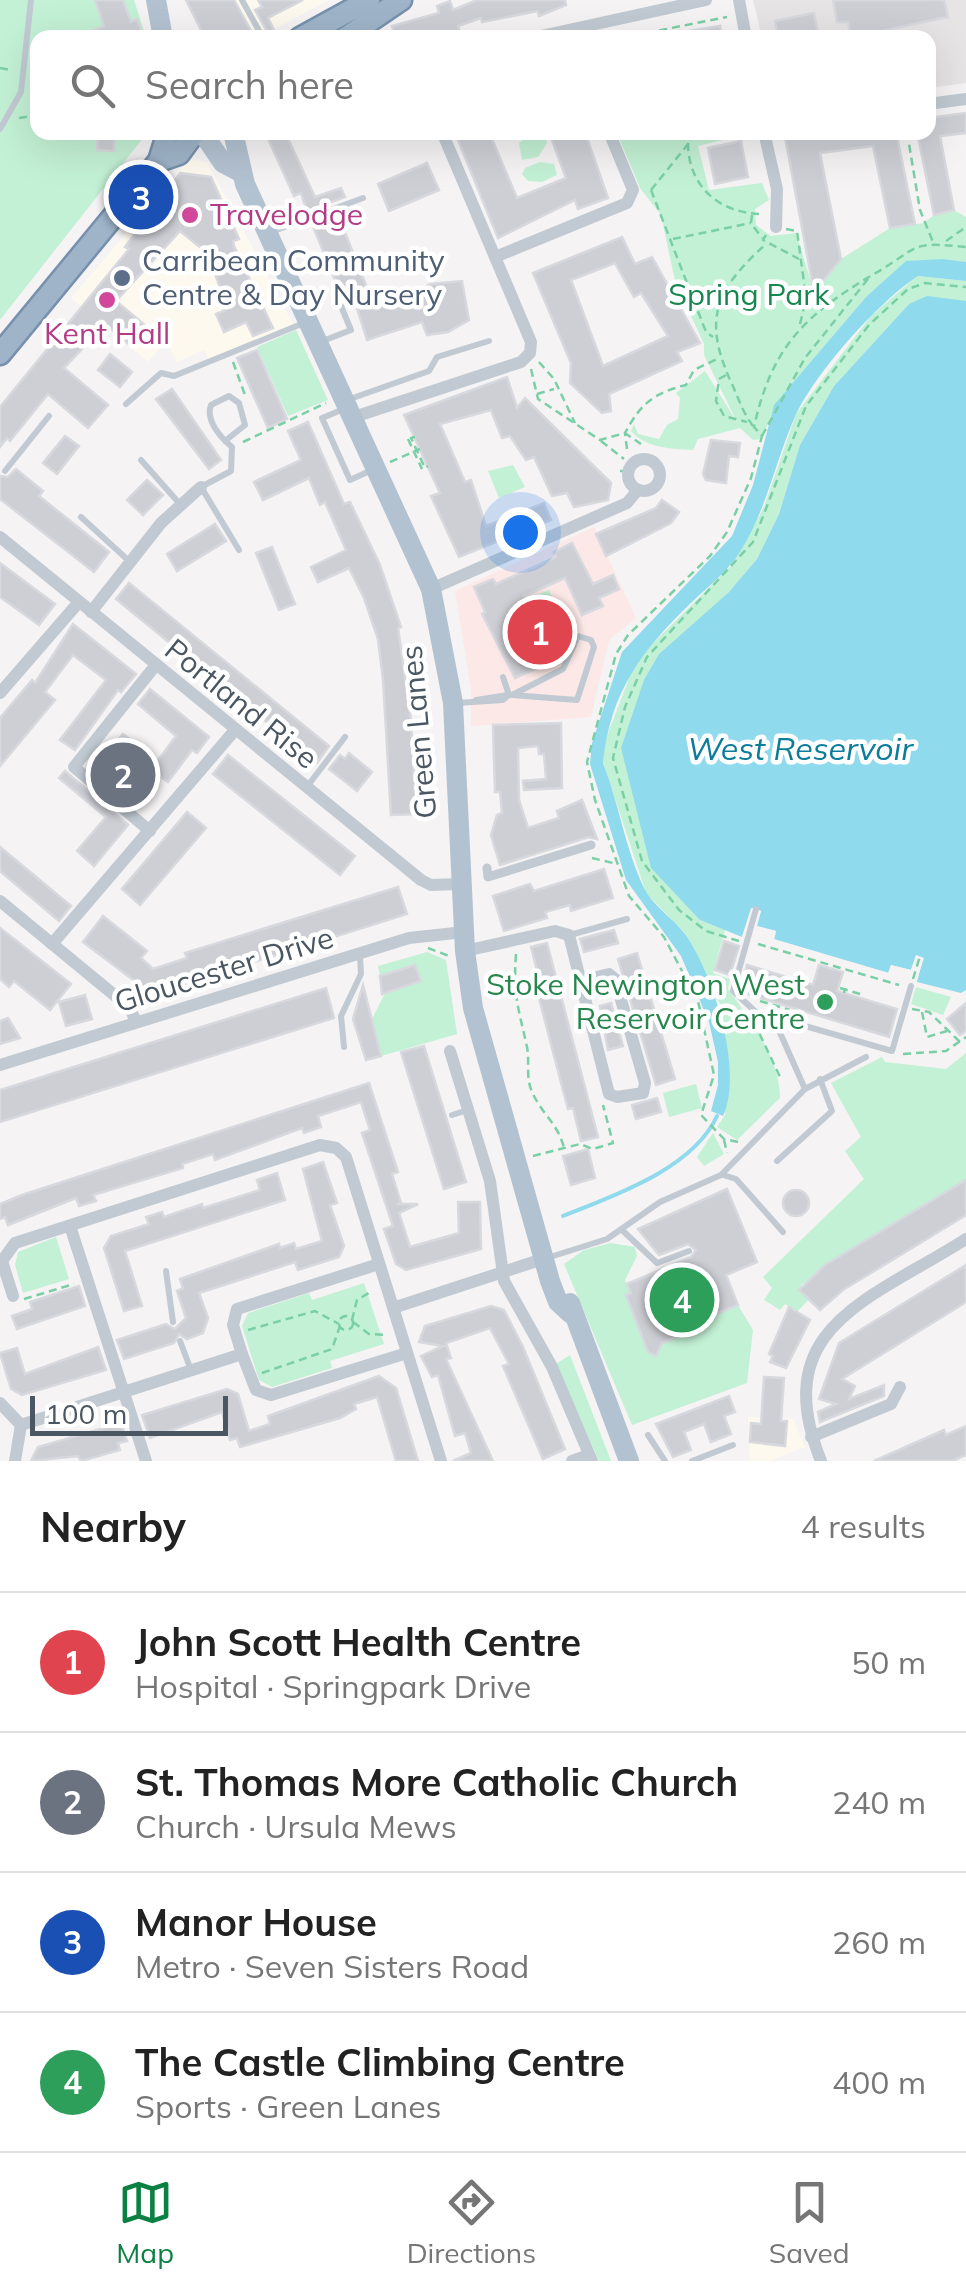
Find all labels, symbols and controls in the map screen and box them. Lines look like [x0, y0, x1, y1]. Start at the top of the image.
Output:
search box [30, 30, 936, 140]
icon: search [65, 58, 120, 113]
text: Search here [145, 61, 354, 109]
pin: 3 [108, 160, 174, 234]
place label: Travelodge [210, 195, 363, 233]
marker: Travelodge [179, 204, 201, 226]
place label: Carribean Community Centre & Day Nursery [142, 241, 445, 313]
marker: Carribean Community Centre & Day Nursery [111, 267, 133, 289]
park label: Spring Park [668, 275, 830, 313]
marker: Kent Hall [96, 289, 118, 311]
place label: Kent Hall [44, 314, 170, 352]
your location [495, 507, 546, 558]
pin: 1 [508, 594, 572, 670]
street label: Portland Rise [157, 630, 326, 776]
street label: Green Lanes [392, 644, 445, 820]
water label: West Reservoir [687, 728, 914, 768]
pin: 2 [90, 738, 156, 812]
street label: Gloucester Drive [110, 918, 338, 1020]
place label: Stoke Newington West Reservoir Centre [486, 965, 805, 1037]
marker: Stoke Newington West Reservoir Centre [814, 991, 836, 1013]
pin: 4 [650, 1262, 714, 1338]
scale bar [30, 1391, 228, 1436]
text: 100 m [45, 1396, 127, 1431]
text: Nearby [40, 1500, 186, 1553]
text: 4 results [801, 1506, 926, 1546]
text: John Scott Health Centre [135, 1618, 581, 1666]
text: 1 [63, 1642, 82, 1682]
text: 50 m [851, 1642, 926, 1682]
text: Hospital · Springpark Drive [135, 1666, 531, 1706]
text: St. Thomas More Catholic Church [135, 1758, 738, 1806]
text: 2 [63, 1782, 82, 1822]
text: 240 m [832, 1782, 926, 1822]
text: Church · Ursula Mews [135, 1806, 457, 1846]
text: Manor House [135, 1898, 377, 1946]
text: 3 [63, 1922, 82, 1962]
text: 260 m [832, 1922, 926, 1962]
text: Metro · Seven Sisters Road [135, 1946, 529, 1986]
text: The Castle Climbing Centre [135, 2038, 625, 2086]
text: 4 [63, 2062, 82, 2102]
text: 400 m [832, 2062, 926, 2102]
text: Sports · Green Lanes [135, 2086, 441, 2126]
tab: Map [116, 2175, 174, 2270]
tab: Directions [407, 2175, 536, 2270]
tab: Saved [769, 2175, 850, 2270]

